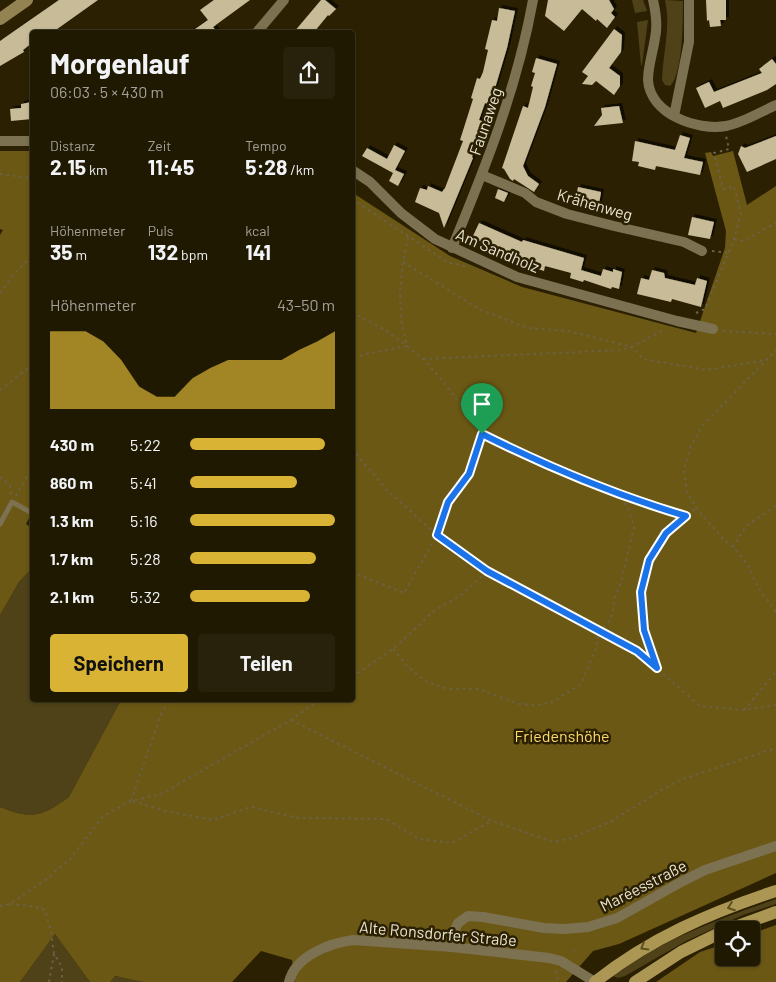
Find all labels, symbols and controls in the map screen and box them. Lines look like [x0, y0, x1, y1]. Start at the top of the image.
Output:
text: Morgenlauf [50, 46, 190, 80]
button: share [283, 47, 335, 99]
text: 06:03 · 5 × 430 m [50, 82, 164, 101]
street label: Faunaweg [465, 85, 505, 157]
text: Distanz [50, 137, 95, 154]
text: Zeit [148, 137, 171, 154]
text: Tempo [245, 137, 287, 154]
text: 2.15 [50, 154, 86, 179]
text: 11:45 [148, 154, 194, 179]
text: 5:28 [245, 154, 287, 179]
text: km [86, 161, 108, 178]
text: /km [287, 161, 314, 178]
street label: Krähenweg [555, 184, 635, 224]
text: Höhenmeter [50, 222, 125, 239]
text: Puls [148, 222, 173, 239]
text: kcal [245, 222, 270, 239]
street label: Am Sandholz [453, 224, 543, 276]
text: 35 [50, 239, 73, 264]
text: 132 [148, 239, 178, 264]
text: 141 [245, 239, 271, 264]
text: m [73, 246, 87, 263]
text: bpm [178, 246, 208, 263]
text: Höhenmeter [50, 295, 136, 314]
text: 43–50 m [277, 295, 335, 314]
pin [461, 383, 503, 434]
icon: arrive [468, 390, 496, 418]
text: 430 m [50, 435, 94, 454]
text: 5:22 [130, 435, 161, 454]
text: 860 m [50, 473, 93, 492]
text: 5:41 [130, 473, 157, 492]
text: 1.3 km [50, 511, 94, 530]
text: 5:16 [130, 511, 158, 530]
text: 1.7 km [50, 549, 93, 568]
text: 5:28 [130, 549, 161, 568]
text: 2.1 km [50, 587, 94, 606]
text: 5:32 [130, 587, 160, 606]
button: Speichern [50, 634, 188, 692]
button: Teilen [198, 634, 335, 692]
park label: Friedenshöhe [514, 726, 610, 745]
street label: Maréesstraße [597, 855, 689, 915]
one-way arrow [727, 901, 736, 911]
street label: Alte Ronsdorfer Straße [358, 917, 518, 949]
map controls [715, 921, 760, 966]
button: locate [715, 921, 760, 966]
one-way arrow [640, 941, 649, 951]

